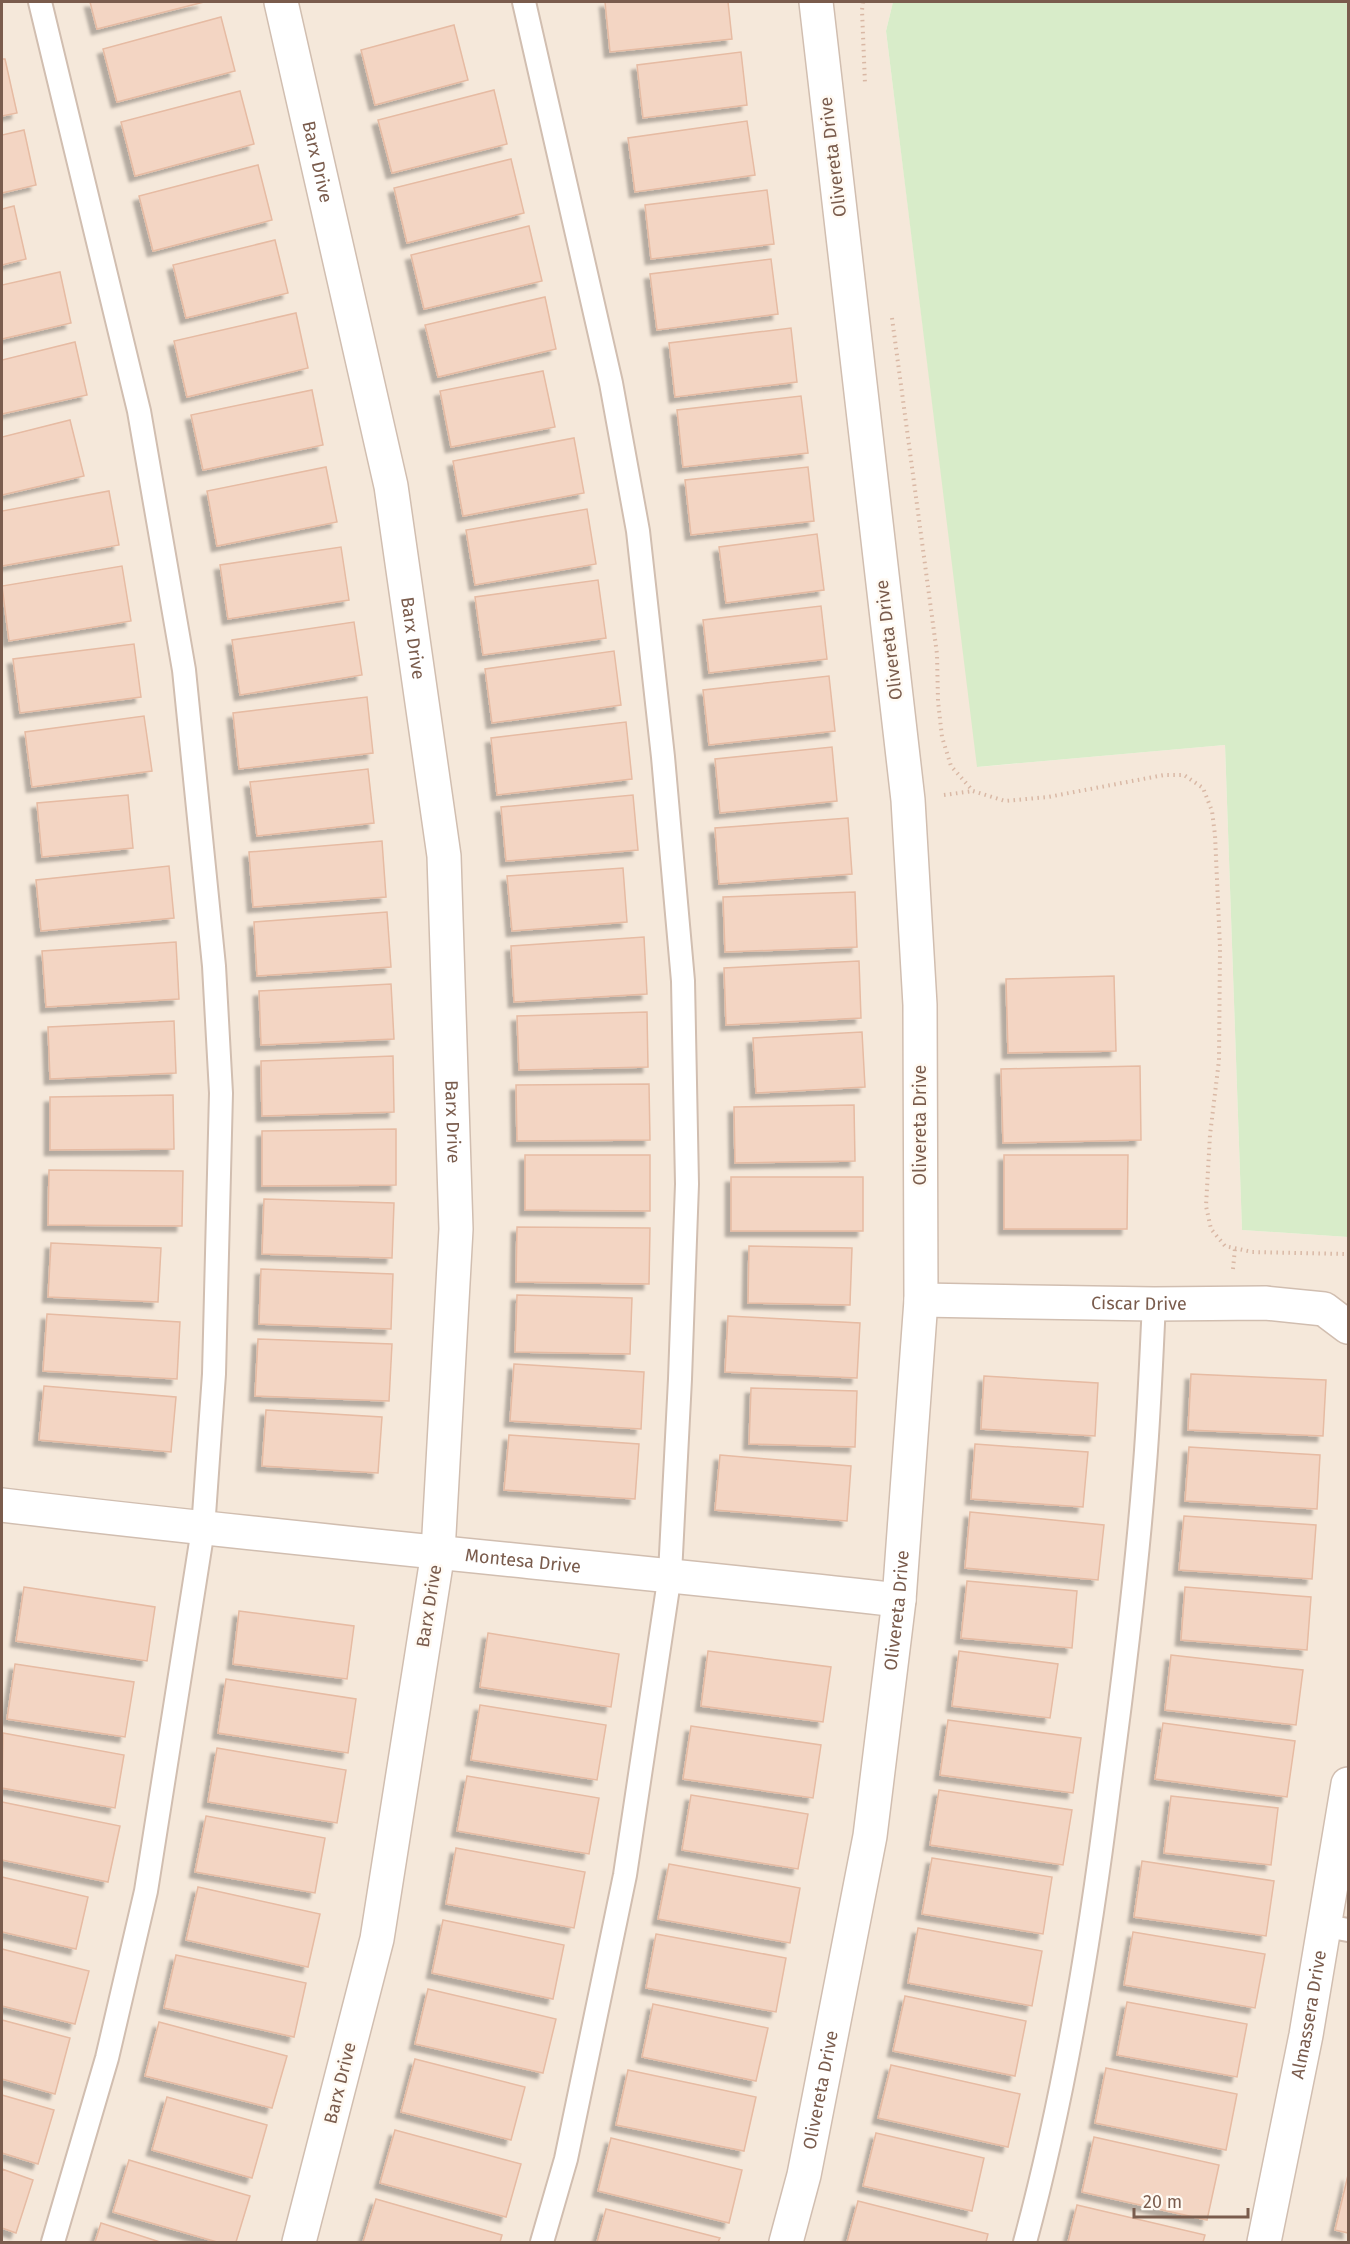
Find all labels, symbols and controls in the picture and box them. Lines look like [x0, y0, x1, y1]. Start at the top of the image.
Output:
street label: Olivereta Drive [815, 96, 851, 218]
street label: Barx Drive [297, 119, 337, 205]
street label: Olivereta Drive [871, 579, 907, 701]
street label: Barx Drive [396, 595, 430, 681]
street label: Olivereta Drive [909, 1065, 931, 1185]
street label: Barx Drive [440, 1080, 465, 1164]
street label: Ciscar Drive [1091, 1292, 1187, 1315]
street label: Montesa Drive [464, 1544, 582, 1578]
street label: Olivereta Drive [879, 1549, 914, 1672]
street label: Barx Drive [412, 1563, 446, 1649]
street label: Almassera Drive [1286, 1948, 1331, 2081]
street label: Olivereta Drive [798, 2029, 843, 2151]
street label: Barx Drive [319, 2040, 361, 2126]
scale bar [1134, 2181, 1248, 2219]
text: 20 m [1143, 2191, 1182, 2213]

